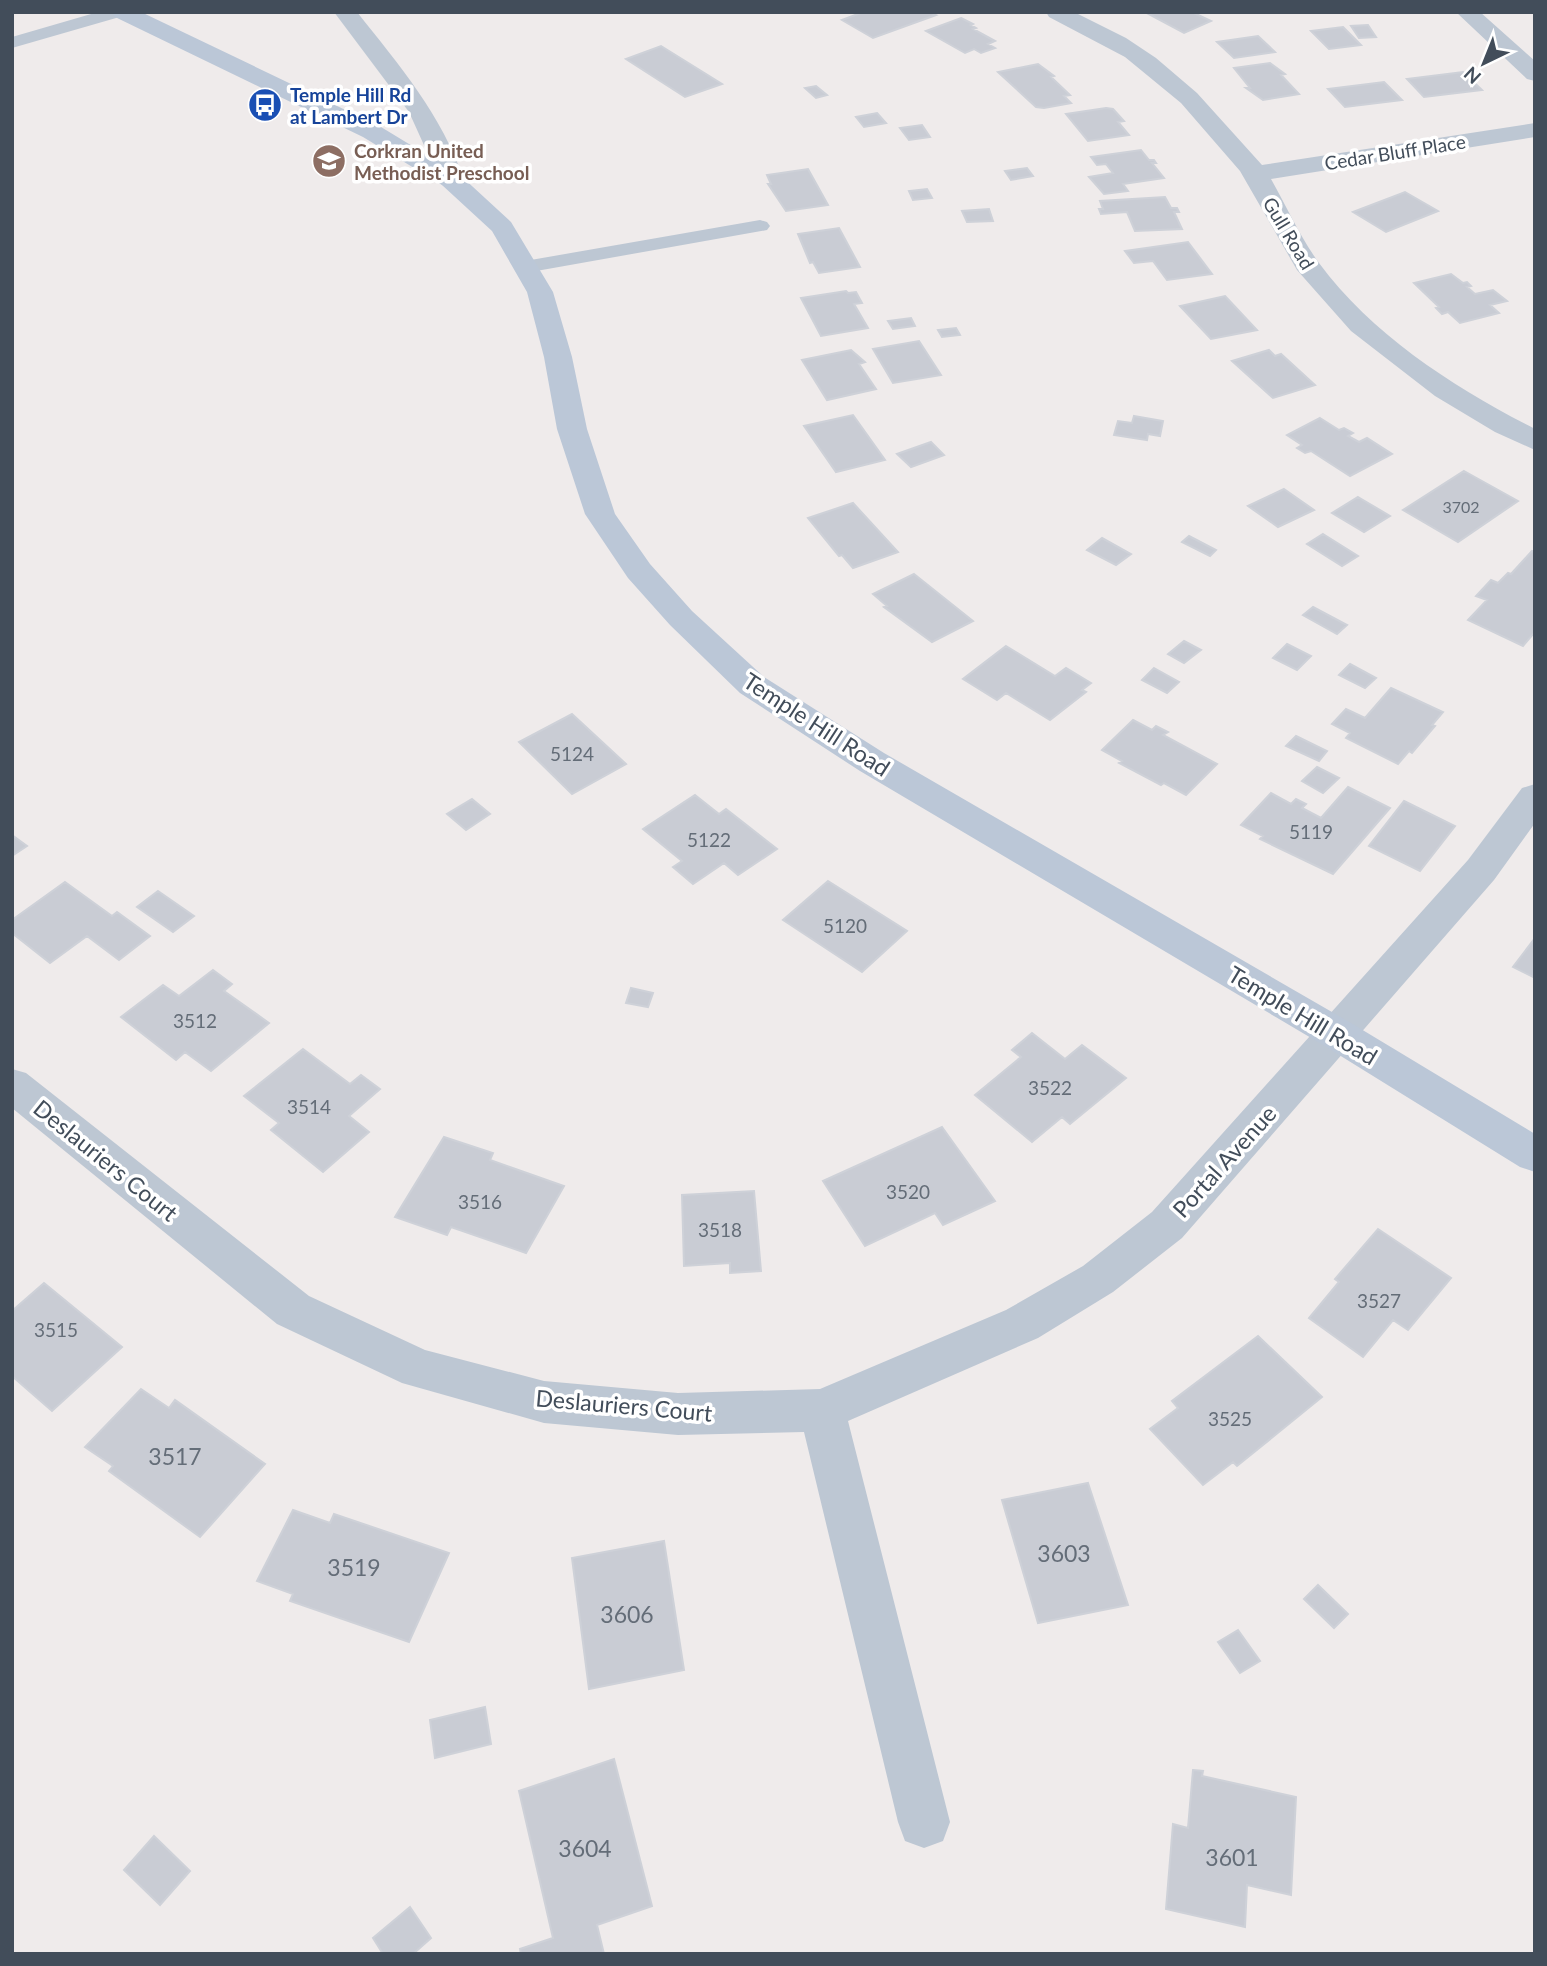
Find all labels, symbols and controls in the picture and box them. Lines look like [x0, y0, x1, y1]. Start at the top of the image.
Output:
north arrow [1449, 28, 1519, 98]
text: N [1459, 62, 1485, 89]
place label: Temple Hill Rd at Lambert Dr [290, 83, 411, 128]
bus stop icon: Temple Hill Rd at Lambert Dr [246, 86, 284, 124]
street label: Cedar Bluff Place [1323, 129, 1467, 175]
place label: Corkran United Methodist Preschool [354, 139, 529, 184]
school or university icon: Corkran United Methodist Preschool [310, 142, 348, 180]
street label: Gull Road [1258, 193, 1320, 273]
house number: 3702 [1442, 497, 1480, 516]
street label: Temple Hill Road [739, 666, 895, 782]
house number: 5124 [550, 742, 594, 765]
house number: 5119 [1289, 820, 1333, 843]
house number: 5122 [687, 828, 731, 851]
house number: 5120 [823, 914, 867, 937]
street label: Temple Hill Road [1223, 960, 1383, 1070]
house number: 3512 [173, 1009, 217, 1032]
house number: 3522 [1028, 1076, 1072, 1099]
street label: Deslauriers Court [28, 1093, 184, 1227]
house number: 3514 [287, 1095, 331, 1118]
street label: Portal Avenue [1166, 1099, 1282, 1223]
house number: 3520 [886, 1180, 930, 1203]
house number: 3516 [458, 1190, 502, 1213]
house number: 3518 [698, 1218, 742, 1241]
house number: 3527 [1357, 1289, 1401, 1312]
house number: 3515 [34, 1318, 78, 1341]
street label: Deslauriers Court [535, 1383, 714, 1427]
house number: 3525 [1208, 1407, 1252, 1430]
house number: 3517 [148, 1442, 202, 1470]
house number: 3603 [1037, 1539, 1091, 1567]
house number: 3519 [327, 1553, 381, 1581]
house number: 3606 [600, 1600, 654, 1628]
house number: 3604 [558, 1834, 612, 1862]
house number: 3601 [1205, 1843, 1259, 1871]

